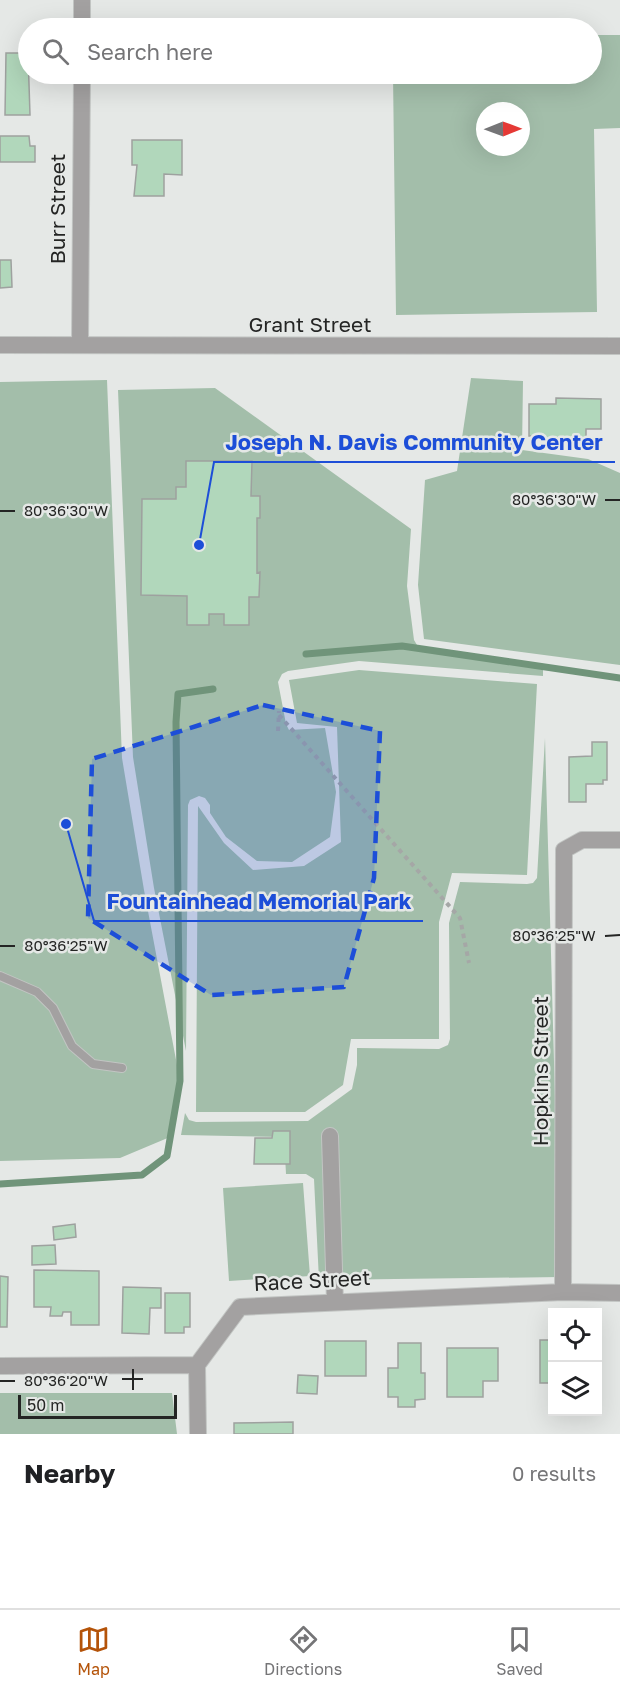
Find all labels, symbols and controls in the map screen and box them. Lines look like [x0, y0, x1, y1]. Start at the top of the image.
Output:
search box [18, 18, 602, 84]
icon: search [39, 35, 72, 68]
text: Search here [87, 38, 213, 65]
north arrow [476, 102, 530, 156]
street label: Burr Street [44, 154, 70, 264]
street label: Grant Street [248, 311, 372, 337]
callout: Joseph N. Davis Community Center [214, 422, 615, 462]
text: Joseph N. Davis Community Center [225, 428, 603, 455]
text: 80°36'30"W [512, 490, 596, 508]
text: 80°36'30"W [24, 501, 108, 519]
callout: Fountainhead Memorial Park [94, 881, 423, 921]
text: Fountainhead Memorial Park [106, 887, 412, 914]
text: 80°36'25"W [512, 926, 596, 944]
text: 80°36'25"W [24, 936, 108, 954]
street label: Hopkins Street [527, 996, 553, 1146]
street label: Race Street [253, 1264, 371, 1296]
map controls [548, 1308, 602, 1416]
button: locate [548, 1308, 602, 1362]
button: layers [548, 1362, 602, 1416]
text: 80°36'20"W [24, 1371, 108, 1389]
scale bar [18, 1392, 177, 1420]
text: 50 m [27, 1395, 64, 1415]
text: Nearby [24, 1458, 115, 1489]
text: 0 results [512, 1461, 596, 1485]
tab: Map [77, 1623, 110, 1679]
tab: Directions [264, 1623, 342, 1679]
tab: Saved [496, 1623, 543, 1679]

